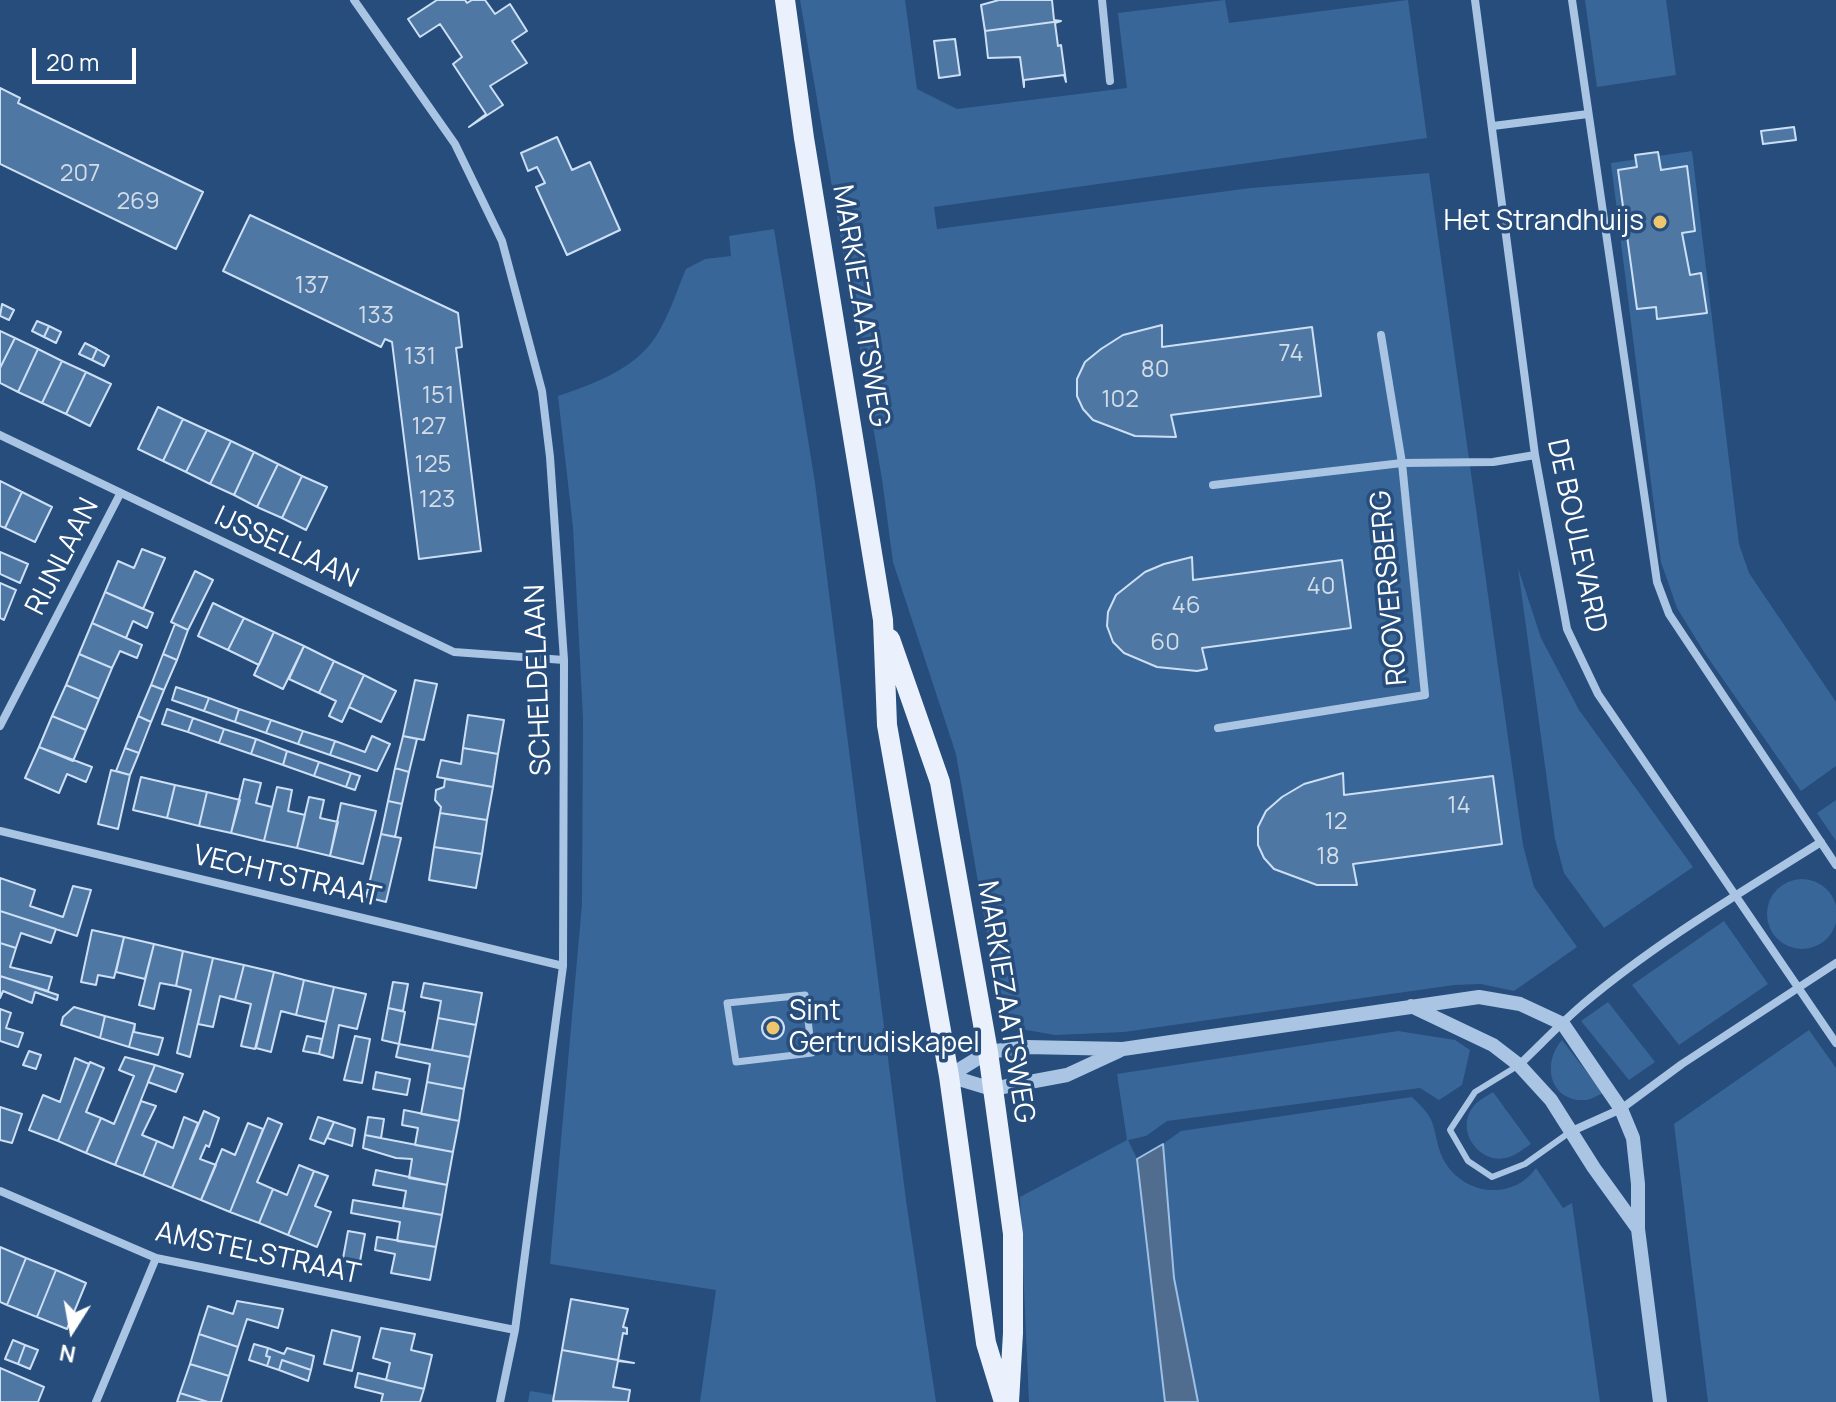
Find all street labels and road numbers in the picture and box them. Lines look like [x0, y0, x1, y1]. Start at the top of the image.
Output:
street label: MARKIEZAATSWEG [824, 183, 896, 429]
street label: DE BOULEVARD [1539, 436, 1613, 636]
street label: ROOVERSBERG [1365, 489, 1415, 687]
street label: RIJNLAAN [19, 493, 107, 621]
street label: IJSSELLAAN [209, 500, 363, 596]
street label: SCHELDELAAN [519, 584, 559, 776]
street label: VECHTSTRAAT [190, 839, 384, 915]
street label: MARKIEZAATSWEG [969, 879, 1041, 1125]
street label: AMSTELSTRAAT [152, 1216, 364, 1292]

